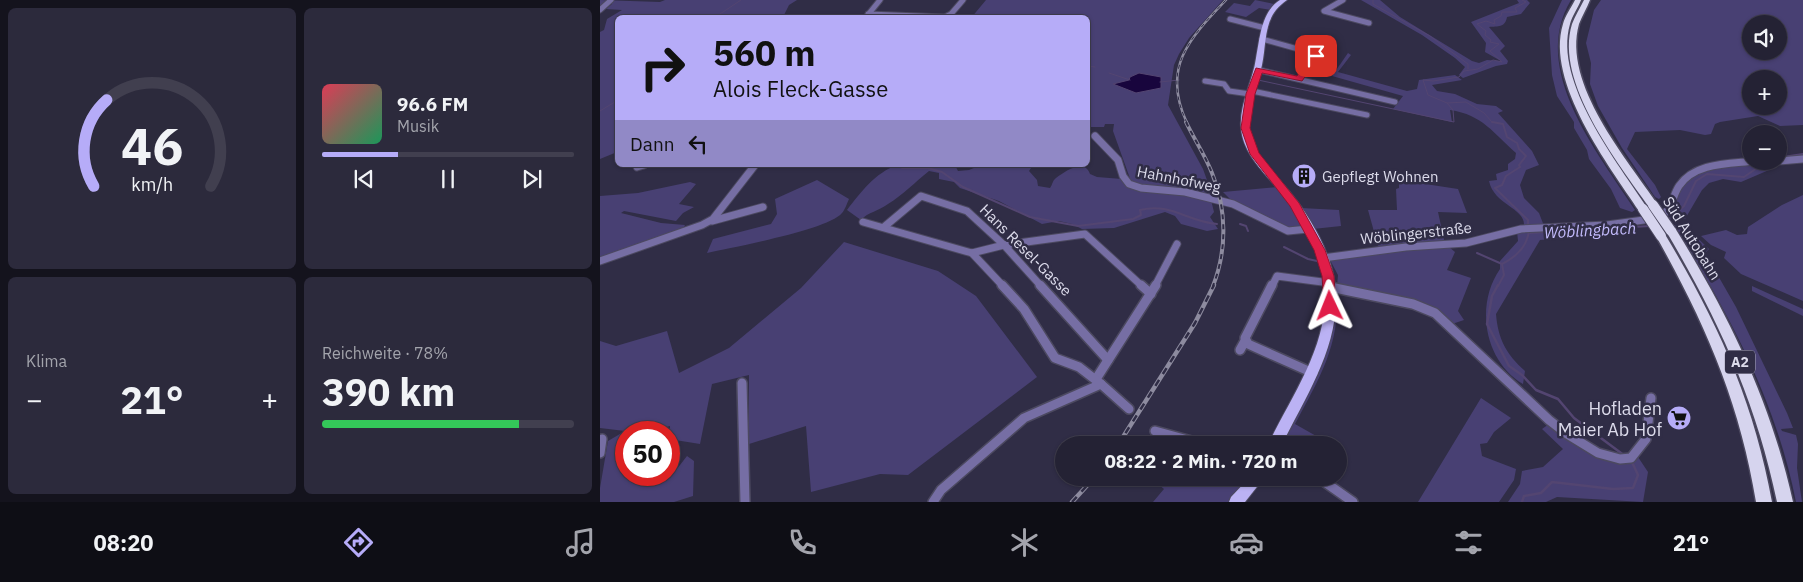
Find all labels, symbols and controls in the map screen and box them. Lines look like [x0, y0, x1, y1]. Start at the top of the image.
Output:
map controls [1742, 15, 1787, 170]
button: sound [1742, 15, 1787, 60]
text: 560 m [713, 30, 816, 76]
icon: right [630, 35, 695, 100]
pin [1295, 35, 1337, 77]
icon: arrive [1302, 42, 1330, 70]
button: + [1742, 70, 1787, 115]
text: Alois Fleck-Gasse [713, 74, 888, 103]
text: 96.6 FM [397, 92, 468, 116]
text: 46 [121, 112, 183, 179]
text: Musik [397, 116, 439, 136]
button: − [1742, 125, 1787, 170]
icon: left [684, 130, 712, 158]
text: Dann [630, 132, 674, 156]
street label: Hahnhofweg [1135, 162, 1223, 196]
building icon: Gepflegt Wohnen [1291, 163, 1317, 189]
icon: previous [350, 165, 378, 193]
icon: pause [434, 165, 462, 193]
icon: next [518, 165, 546, 193]
place label: Gepflegt Wohnen [1322, 167, 1439, 186]
text: km/h [131, 173, 173, 196]
street label: Süd Autobahn [1659, 193, 1725, 283]
street label: Hans Resel-Gasse [976, 200, 1076, 300]
street label: Wöblingerstraße [1359, 218, 1473, 248]
water label: Wöblingbach [1543, 218, 1637, 242]
position arrow [1303, 279, 1355, 331]
text: Reichweite · 78% [322, 343, 448, 363]
text: Klima [26, 351, 67, 371]
road number: A2 [1725, 351, 1755, 374]
text: 390 km [322, 367, 455, 416]
text: 21° [120, 375, 184, 424]
text: − [26, 381, 43, 418]
text: + [261, 381, 278, 418]
place label: Hofladen Maier Ab Hof [1558, 397, 1662, 441]
supermarket icon: Hofladen Maier Ab Hof [1666, 405, 1692, 431]
speed limit sign: 50 [615, 421, 680, 486]
text: 08:22 · 2 Min. · 720 m [1104, 449, 1298, 473]
icon: directions [341, 525, 376, 560]
icon: music [563, 525, 598, 560]
icon: phone [785, 525, 820, 560]
icon: climate [1007, 525, 1042, 560]
icon: car [1229, 525, 1264, 560]
icon: filters [1451, 525, 1486, 560]
text: 08:20 [94, 528, 154, 557]
text: 21° [1673, 528, 1709, 557]

